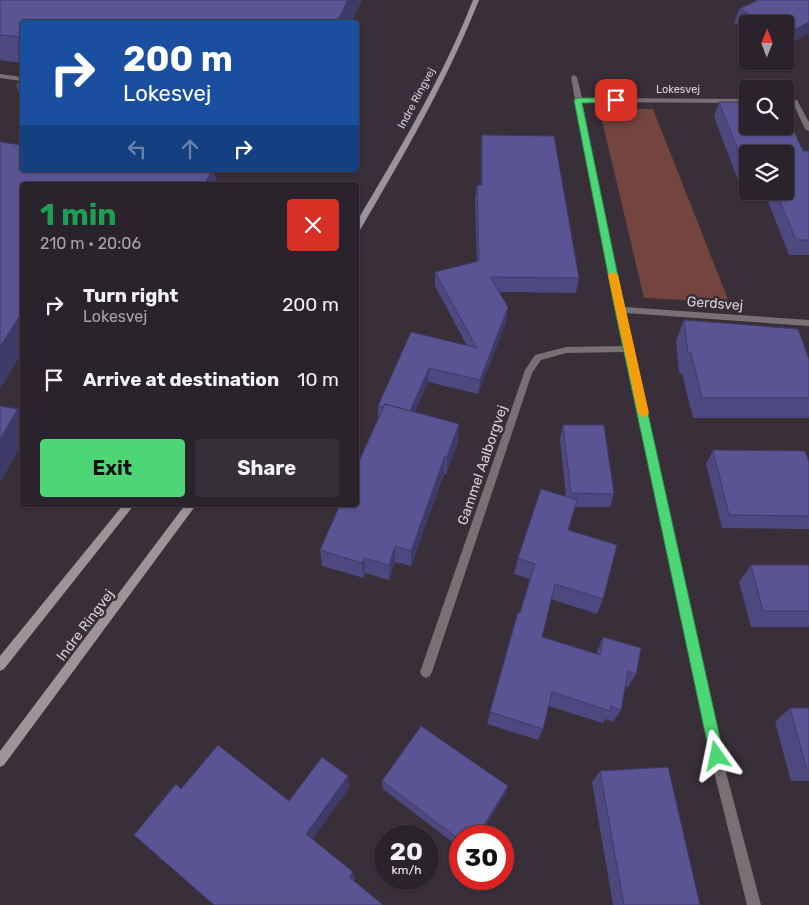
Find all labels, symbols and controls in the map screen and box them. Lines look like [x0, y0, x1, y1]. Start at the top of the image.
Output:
north arrow [739, 15, 794, 70]
map controls [739, 15, 794, 200]
text: 200 m [123, 38, 233, 80]
icon: right [40, 40, 105, 105]
street label: Indre Ringvej [395, 65, 438, 131]
pin [595, 79, 637, 121]
text: Lokesvej [123, 80, 211, 107]
button: search [739, 80, 794, 135]
street label: Lokesvej [656, 83, 700, 96]
icon: arrive [602, 86, 630, 114]
icon: left [123, 135, 151, 163]
icon: ahead [176, 135, 204, 163]
icon: right [229, 135, 257, 163]
button: layers [739, 145, 794, 200]
text: 1 min [40, 197, 117, 233]
button: close [287, 199, 339, 251]
text: 210 m · 20:06 [40, 234, 141, 253]
text: Turn right [83, 284, 178, 307]
icon: right [40, 291, 68, 319]
text: 200 m [282, 293, 339, 316]
street label: Gerdsvej [686, 293, 744, 314]
text: Lokesvej [83, 307, 147, 326]
icon: arrive [40, 366, 68, 394]
text: Arrive at destination [83, 368, 279, 391]
text: 10 m [297, 368, 339, 391]
street label: Gammel Aalborgvej [454, 403, 511, 527]
button: Exit [40, 439, 185, 497]
button: Share [195, 439, 339, 497]
street label: Indre Ringvej [53, 586, 118, 665]
position arrow [690, 729, 742, 781]
speed limit sign: 30 [449, 825, 514, 890]
text: 20 [390, 837, 423, 866]
text: km/h [392, 863, 421, 877]

